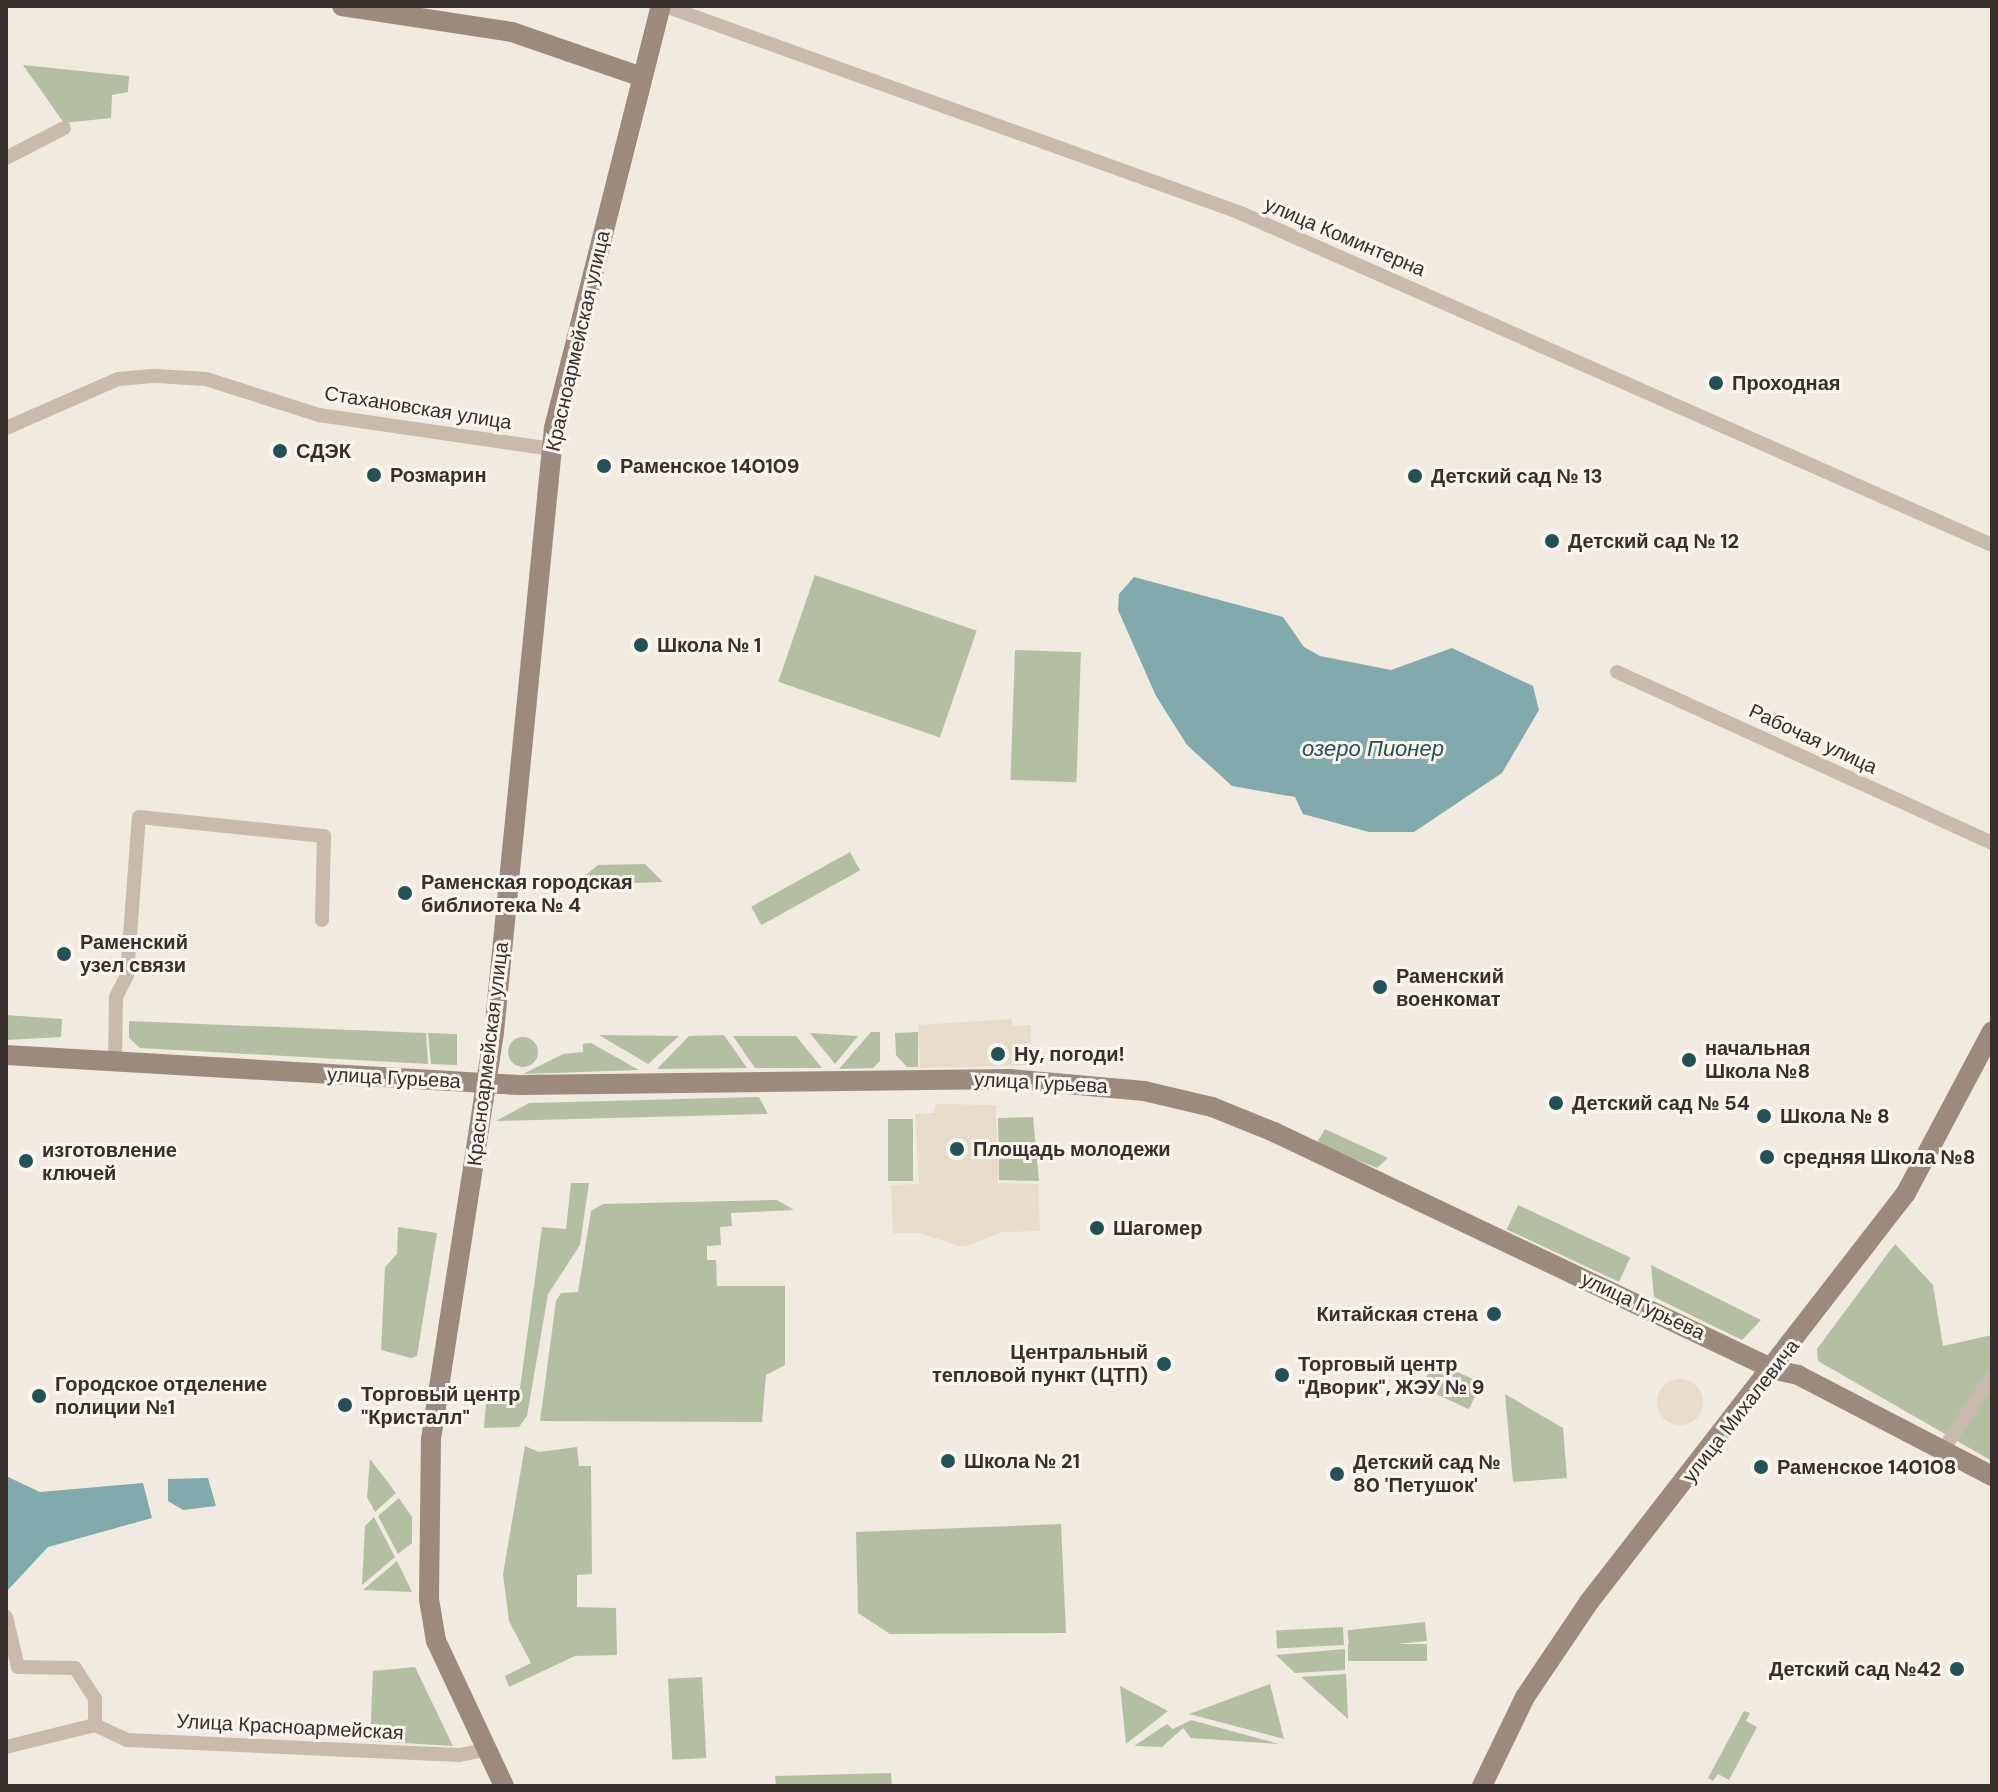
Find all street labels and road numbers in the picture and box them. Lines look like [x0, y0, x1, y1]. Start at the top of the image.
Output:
street label: улица Коминтерна [1261, 192, 1429, 282]
street label: Красноармейская улица [541, 228, 615, 454]
street label: Стахановская улица [323, 381, 513, 435]
street label: Рабочая улица [1745, 699, 1881, 779]
street label: Красноармейская улица [462, 940, 514, 1168]
street label: улица Гурьева [327, 1063, 461, 1093]
street label: улица Гурьева [974, 1068, 1108, 1098]
street label: улица Гурьева [1577, 1267, 1709, 1345]
street label: улица Михалевича [1678, 1335, 1804, 1487]
street label: Улица Красноармейская [176, 1709, 404, 1745]

